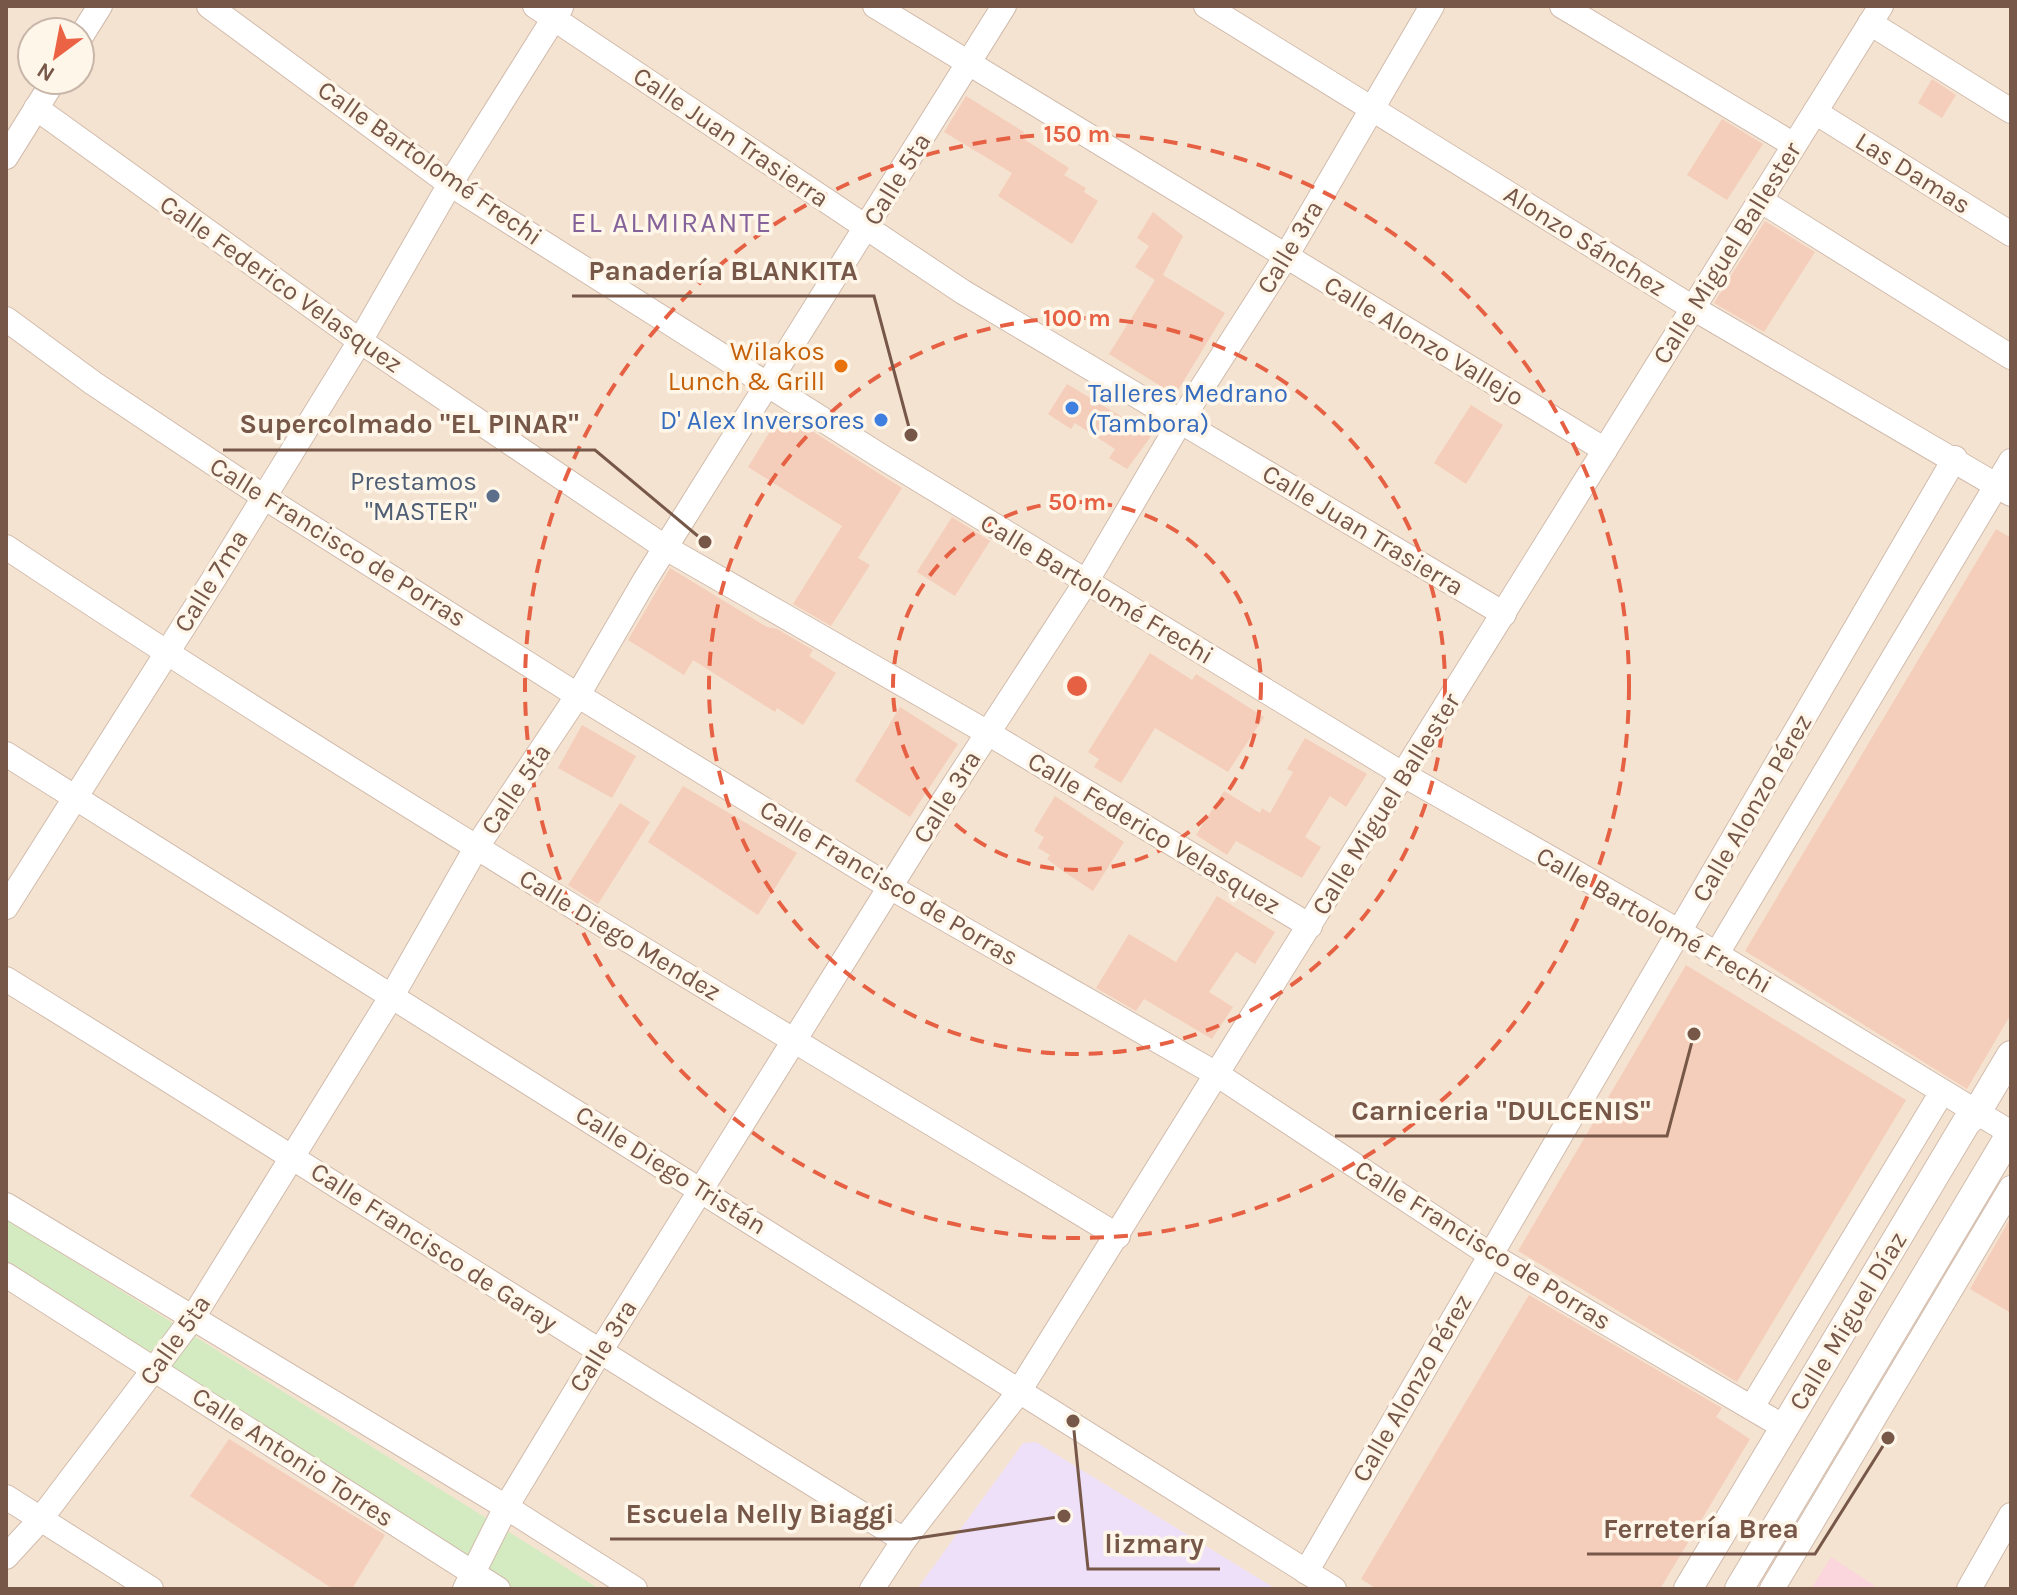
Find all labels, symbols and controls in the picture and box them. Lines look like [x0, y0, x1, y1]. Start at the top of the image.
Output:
north arrow [16, 16, 96, 96]
text: N [32, 57, 60, 87]
street label: Calle Juan Trasierra [627, 60, 835, 214]
street label: Calle Bartolomé Frechi [312, 74, 548, 252]
text: 150 m [1044, 120, 1110, 148]
street label: Las Damas [1850, 125, 1976, 221]
street label: Calle 5ta [857, 127, 937, 231]
street label: Calle Miguel Ballester [1646, 136, 1808, 370]
street label: Alonzo Sánchez [1498, 179, 1672, 303]
street label: Calle Federico Velasquez [154, 188, 408, 380]
street label: Calle 3ra [1250, 195, 1330, 299]
district label: EL ALMIRANTE [571, 206, 773, 239]
callout: Panadería BLANKITA [572, 244, 874, 296]
text: Panadería BLANKITA [588, 254, 858, 287]
street label: Calle Alonzo Vallejo [1318, 269, 1530, 413]
text: 100 m [1043, 304, 1111, 332]
place label: Wilakos Lunch & Grill [668, 336, 825, 397]
marker: Wilakos Lunch & Grill [832, 357, 850, 375]
place label: Talleres Medrano (Tambora) [1088, 378, 1288, 439]
callout: Supercolmado "EL PINAR" [223, 398, 595, 450]
marker: Talleres Medrano (Tambora) [1063, 399, 1081, 417]
place label: D' Alex Inversores [660, 405, 865, 436]
text: Supercolmado "EL PINAR" [239, 407, 579, 440]
marker: D' Alex Inversores [872, 411, 890, 429]
street label: Calle Francisco de Porras [204, 450, 472, 634]
street label: Calle Juan Trasierra [1257, 458, 1469, 602]
place label: Prestamos "MASTER" [350, 466, 477, 527]
marker: Prestamos "MASTER" [484, 487, 502, 505]
text: 50 m [1048, 488, 1106, 516]
street label: Calle Bartolomé Frechi [975, 507, 1219, 671]
street label: Calle 7ma [167, 524, 255, 638]
centre of rings [1063, 672, 1091, 700]
street label: Calle Miguel Ballester [1305, 687, 1467, 921]
street label: Calle Alonzo Pérez [1686, 708, 1818, 908]
street label: Calle 5ta [474, 738, 558, 840]
street label: Calle 3ra [906, 745, 988, 849]
street label: Calle Federico Velasquez [1022, 745, 1286, 921]
street label: Calle Francisco de Porras [754, 793, 1024, 973]
street label: Calle Bartolomé Frechi [1531, 840, 1777, 1000]
street label: Calle Diego Mendez [514, 863, 726, 1007]
callout: Carniceria "DULCENIS" [1335, 1084, 1667, 1136]
text: Carniceria "DULCENIS" [1351, 1094, 1651, 1127]
street label: Calle Diego Tristán [570, 1099, 772, 1241]
street label: Calle Francisco de Porras [1349, 1153, 1617, 1337]
street label: Calle Francisco de Garay [305, 1156, 563, 1338]
street label: Calle Miguel Díaz [1782, 1226, 1914, 1416]
street label: Calle Alonzo Pérez [1346, 1288, 1478, 1488]
street label: Calle 5ta [133, 1289, 217, 1391]
street label: Calle 3ra [562, 1294, 644, 1398]
street label: Calle Antonio Torres [187, 1380, 399, 1534]
callout: Escuela Nelly Biaggi [610, 1487, 911, 1539]
text: Escuela Nelly Biaggi [625, 1497, 895, 1530]
callout: Ferretería Brea [1587, 1502, 1815, 1554]
text: Ferretería Brea [1603, 1512, 1799, 1545]
callout: lizmary [1088, 1517, 1220, 1569]
text: lizmary [1104, 1527, 1204, 1560]

